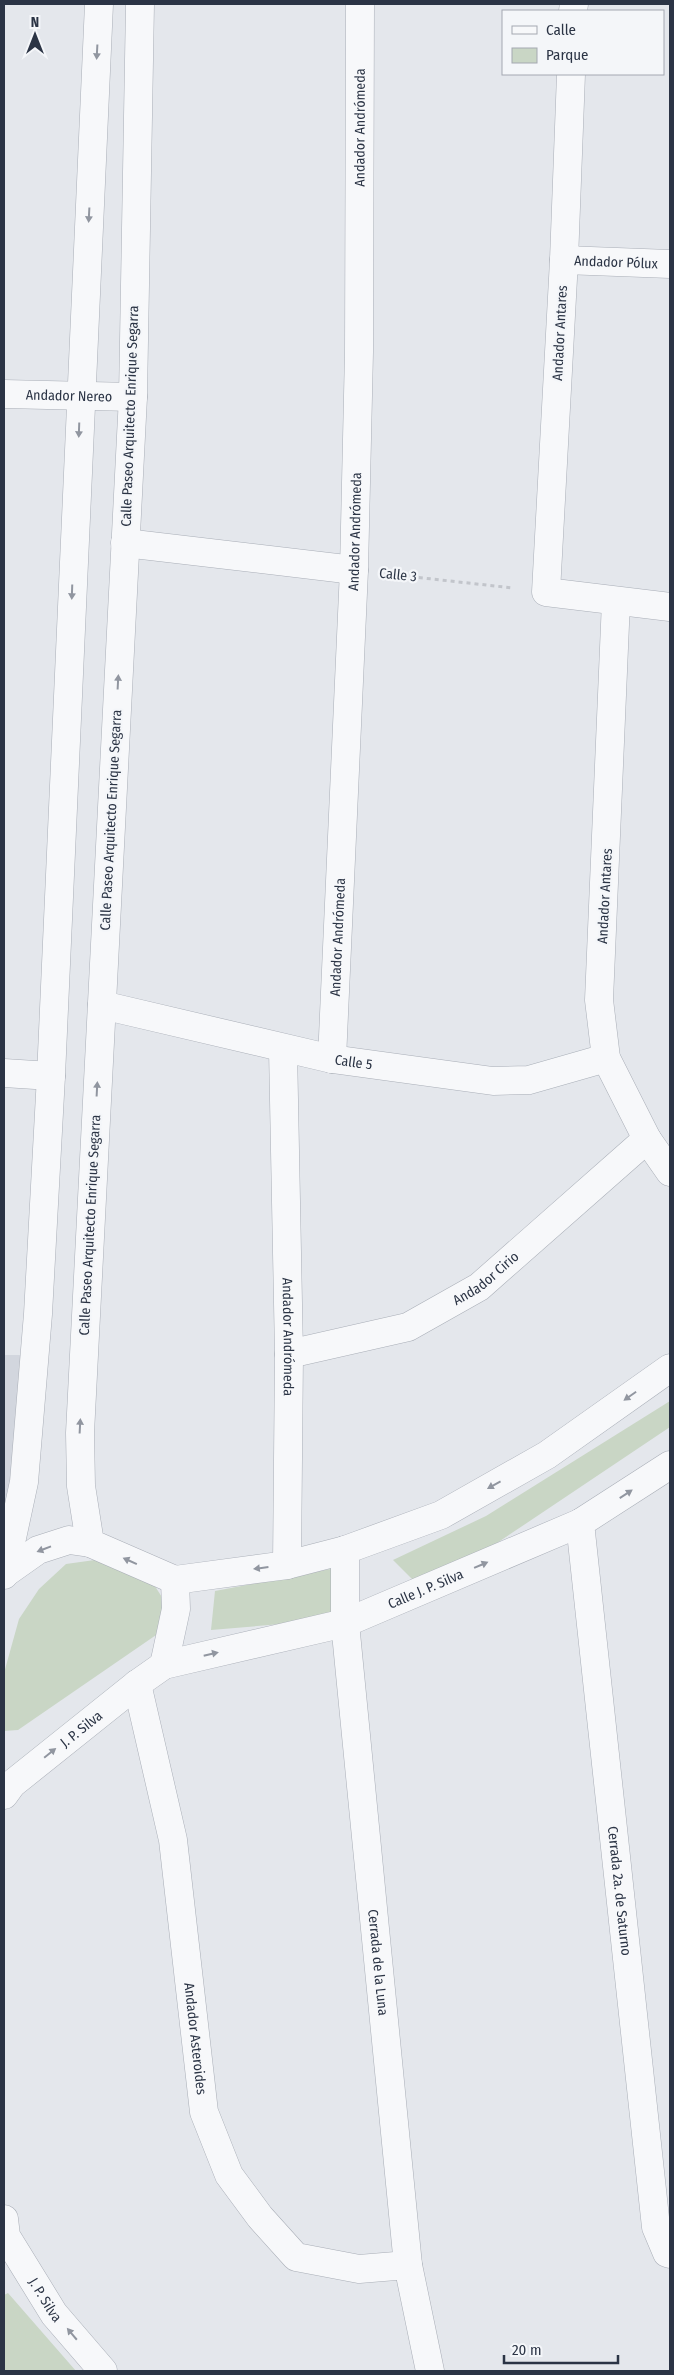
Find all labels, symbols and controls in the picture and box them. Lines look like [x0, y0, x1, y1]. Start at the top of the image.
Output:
north arrow [10, 10, 60, 60]
legend [502, 10, 664, 75]
text: N [31, 14, 39, 31]
text: Calle [546, 21, 576, 39]
one-way arrow [92, 45, 100, 61]
text: Parque [546, 46, 589, 64]
street label: Andador Andrómeda [351, 68, 368, 187]
one-way arrow [84, 207, 92, 223]
street label: Andador Pólux [574, 252, 659, 272]
street label: Andador Antares [549, 285, 571, 381]
street label: Calle Paseo Arquitecto Enrique Segarra [118, 305, 142, 527]
street label: Andador Nereo [26, 386, 112, 405]
one-way arrow [74, 422, 82, 438]
street label: Andador Andrómeda [345, 472, 365, 591]
street label: Calle 3 [378, 565, 418, 585]
one-way arrow [67, 584, 75, 600]
one-way arrow [114, 673, 122, 689]
street label: Calle Paseo Arquitecto Enrique Segarra [97, 709, 125, 931]
street label: Andador Antares [594, 848, 616, 944]
street label: Andador Andrómeda [326, 877, 349, 997]
street label: Calle 5 [334, 1051, 373, 1073]
one-way arrow [94, 1080, 102, 1096]
street label: Calle Paseo Arquitecto Enrique Segarra [76, 1114, 104, 1336]
street label: Andador Cirio [450, 1248, 522, 1309]
street label: Andador Andrómeda [279, 1278, 298, 1396]
one-way arrow [624, 1391, 637, 1401]
one-way arrow [77, 1417, 85, 1433]
one-way arrow [487, 1481, 502, 1489]
one-way arrow [619, 1489, 633, 1498]
one-way arrow [37, 1545, 51, 1553]
one-way arrow [123, 1556, 138, 1564]
one-way arrow [474, 1561, 488, 1569]
one-way arrow [252, 1564, 268, 1572]
street label: Calle J. P. Silva [385, 1565, 466, 1612]
one-way arrow [204, 1650, 219, 1658]
street label: J. P. Silva [57, 1707, 106, 1751]
one-way arrow [43, 1748, 56, 1759]
street label: Cerrada 2a. de Saturno [604, 1825, 635, 1956]
street label: Cerrada de la Luna [365, 1908, 392, 2016]
street label: Andador Asteroides [181, 1982, 210, 2096]
street label: J. P. Silva [25, 2274, 66, 2326]
one-way arrow [66, 2328, 77, 2341]
scale bar [504, 2332, 618, 2364]
text: 20 m [512, 2341, 542, 2359]

